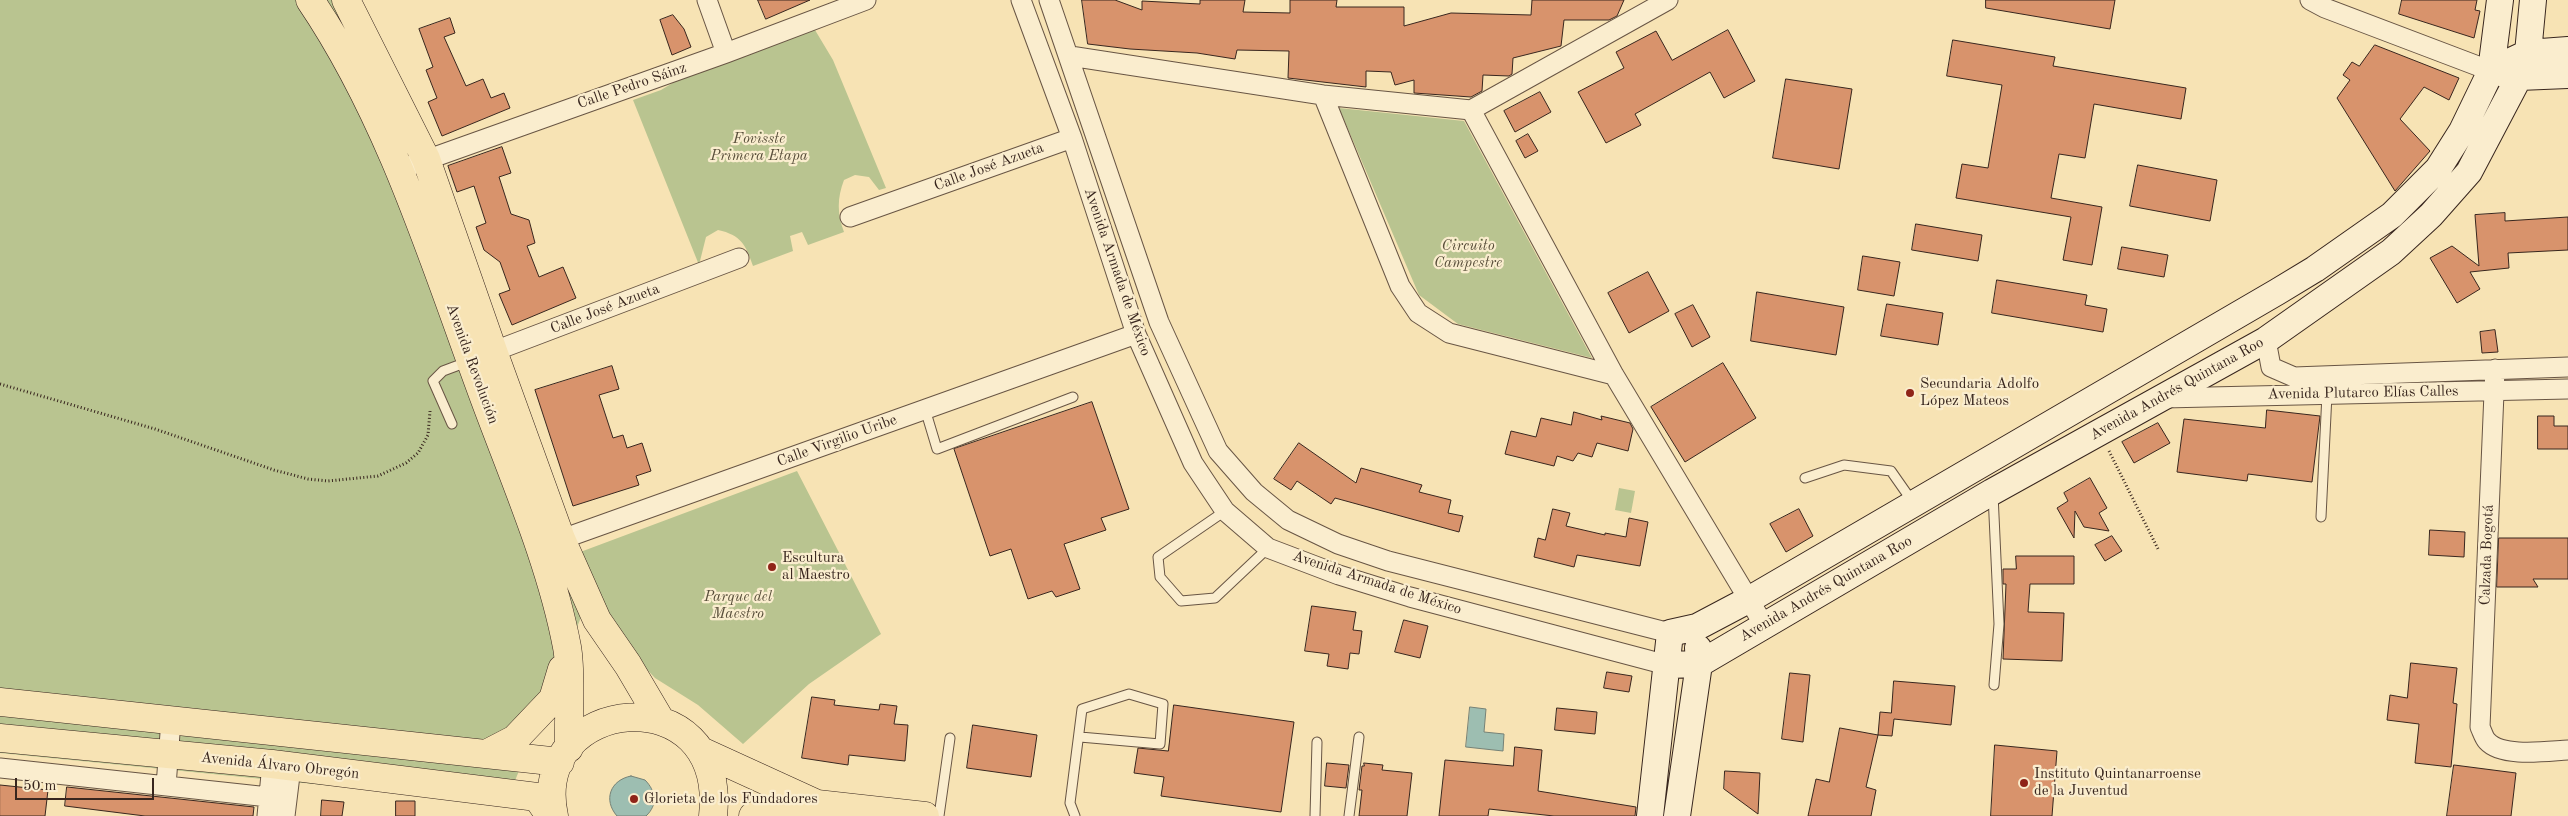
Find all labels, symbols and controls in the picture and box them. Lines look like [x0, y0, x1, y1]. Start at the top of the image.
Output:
street label: Calle Pedro Sáinz [575, 59, 689, 113]
park label: Fovisste Primera Etapa [710, 130, 808, 165]
street label: Calle José Azueta [932, 139, 1046, 195]
street label: Avenida Armada de México [1080, 185, 1154, 359]
park label: Circuito Campestre [1434, 237, 1502, 272]
street label: Calle José Azueta [548, 280, 662, 338]
street label: Avenida Revolución [442, 301, 502, 427]
street label: Avenida Andrés Quintana Roo [2087, 334, 2267, 444]
place label: Secundaria Adolfo López Mateos [1920, 375, 2039, 410]
street label: Avenida Plutarco Elías Calles [2267, 382, 2459, 404]
marker: Secundaria Adolfo López Mateos [1904, 387, 1916, 399]
street label: Calle Virgilio Uribe [775, 411, 899, 471]
street label: Calzada Bogotá [2476, 504, 2498, 606]
street label: Avenida Andrés Quintana Roo [1737, 532, 1915, 646]
street label: Avenida Armada de México [1290, 547, 1464, 619]
place label: Escultura al Maestro [782, 549, 850, 584]
marker: Escultura al Maestro [766, 561, 778, 573]
park label: Parque del Maestro [704, 588, 772, 623]
street label: Avenida Álvaro Obregón [200, 749, 360, 783]
place label: Instituto Quintanarroense de la Juventud [2034, 765, 2201, 800]
scale bar [18, 768, 156, 800]
marker: Instituto Quintanarroense de la Juventud [2018, 777, 2030, 789]
text: 50 m [23, 779, 57, 794]
place label: Glorieta de los Fundadores [644, 790, 818, 808]
marker: Glorieta de los Fundadores [628, 793, 640, 805]

